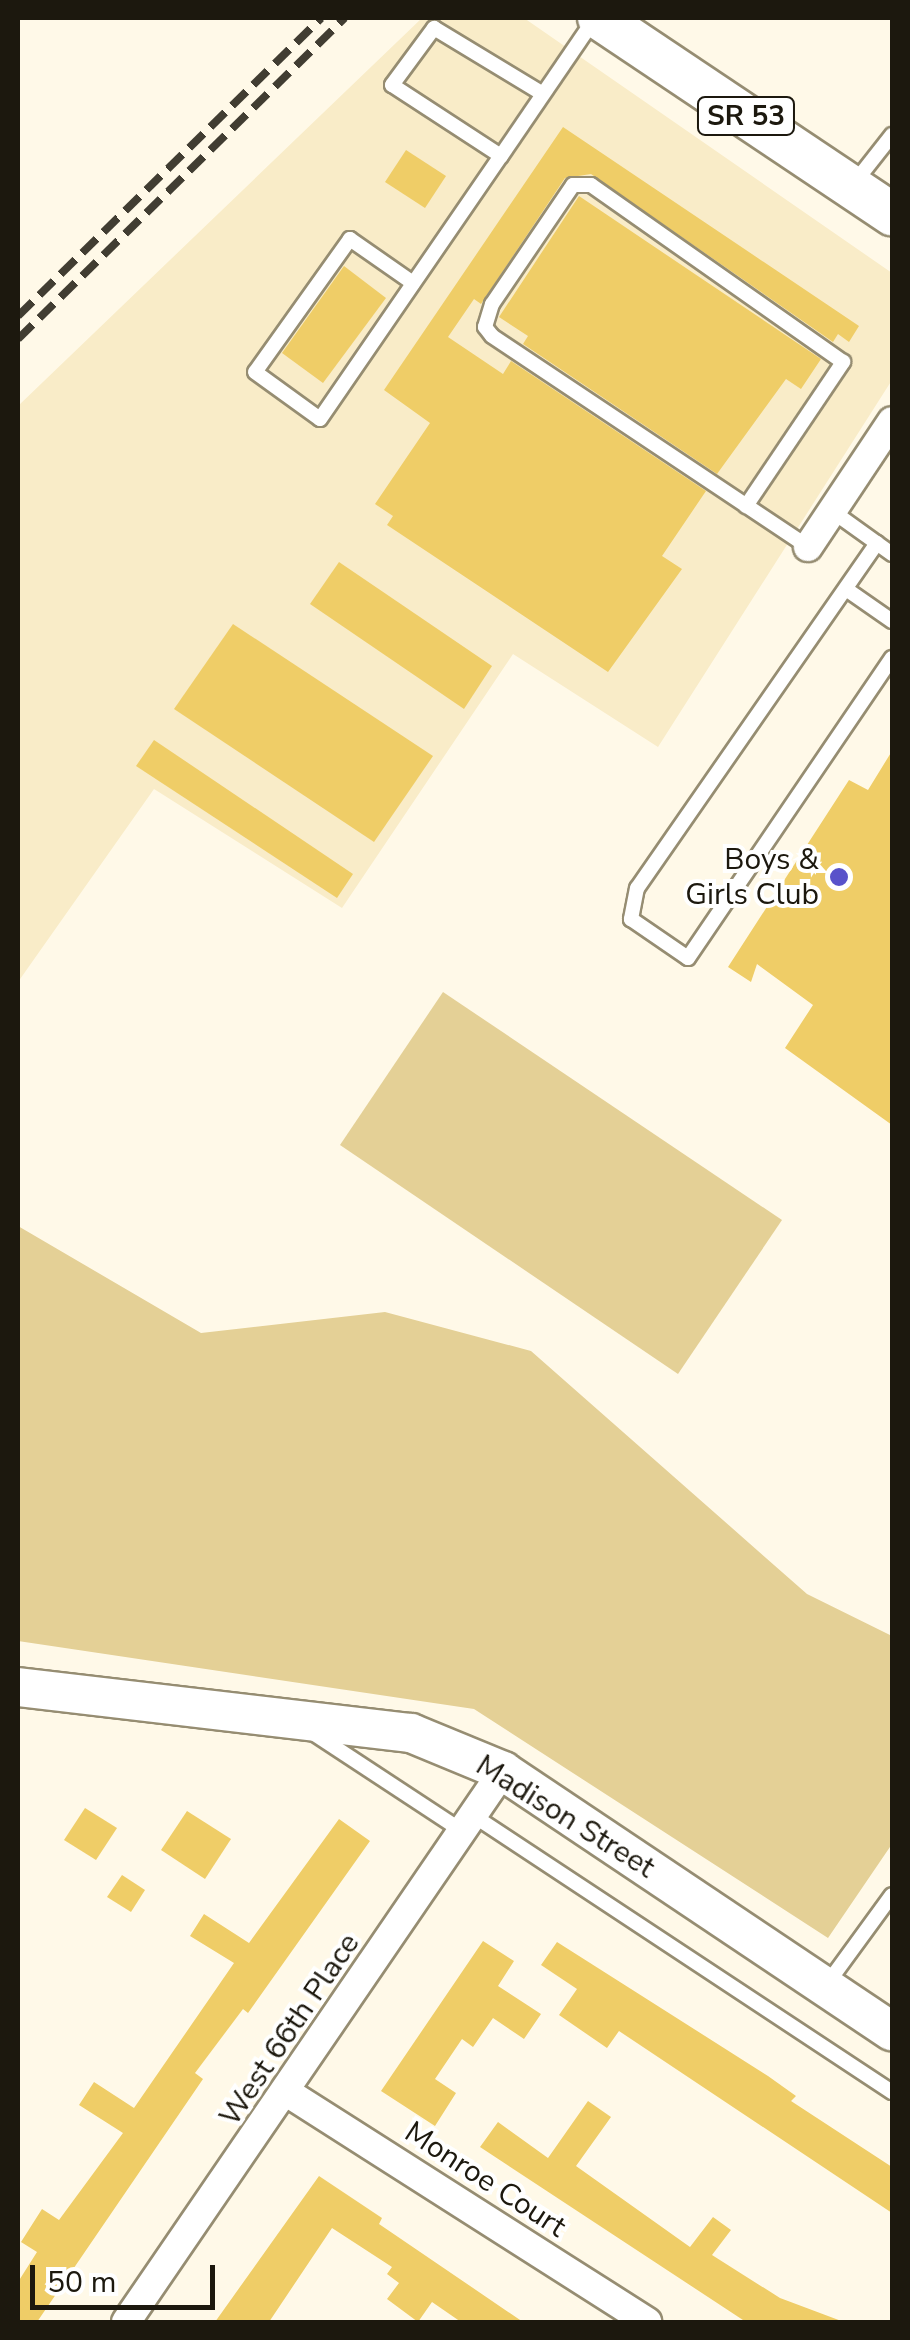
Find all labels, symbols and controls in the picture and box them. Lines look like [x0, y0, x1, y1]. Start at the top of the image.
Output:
road number: SR 53 [696, 93, 796, 139]
place label: Boys & Girls Club [685, 842, 819, 912]
marker: Boys & Girls Club [828, 866, 850, 888]
street label: Madison Street [469, 1748, 661, 1886]
street label: West 66th Place [212, 1927, 368, 2133]
street label: Monroe Court [398, 2115, 572, 2245]
scale bar [35, 2245, 220, 2307]
text: 50 m [47, 2262, 116, 2303]

